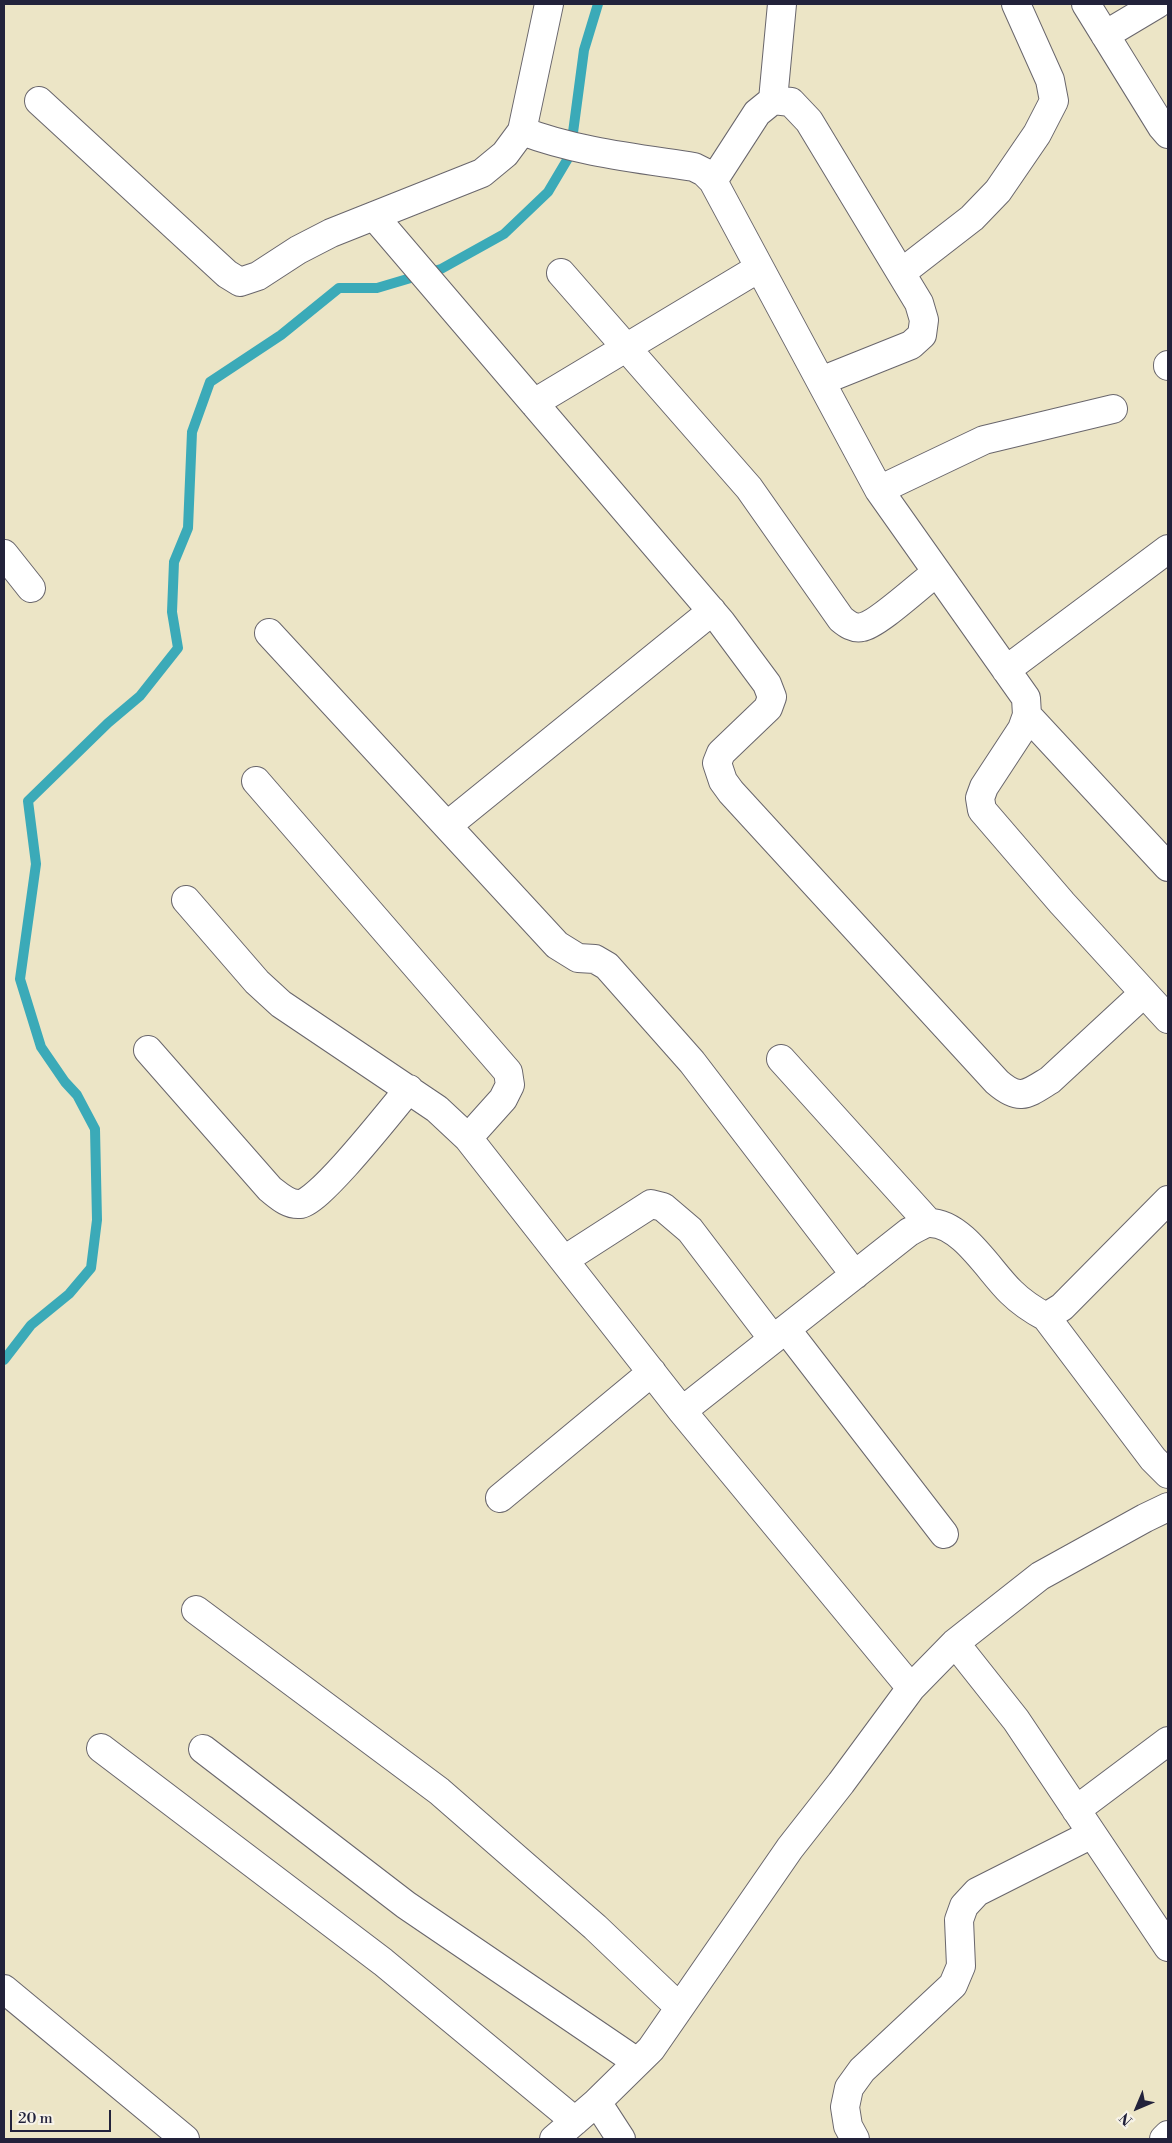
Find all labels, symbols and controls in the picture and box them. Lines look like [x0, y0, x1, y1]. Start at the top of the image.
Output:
north arrow [1112, 2083, 1162, 2133]
scale bar [12, 2100, 114, 2132]
text: N [1116, 2108, 1137, 2129]
text: 20 m [18, 2109, 53, 2128]

